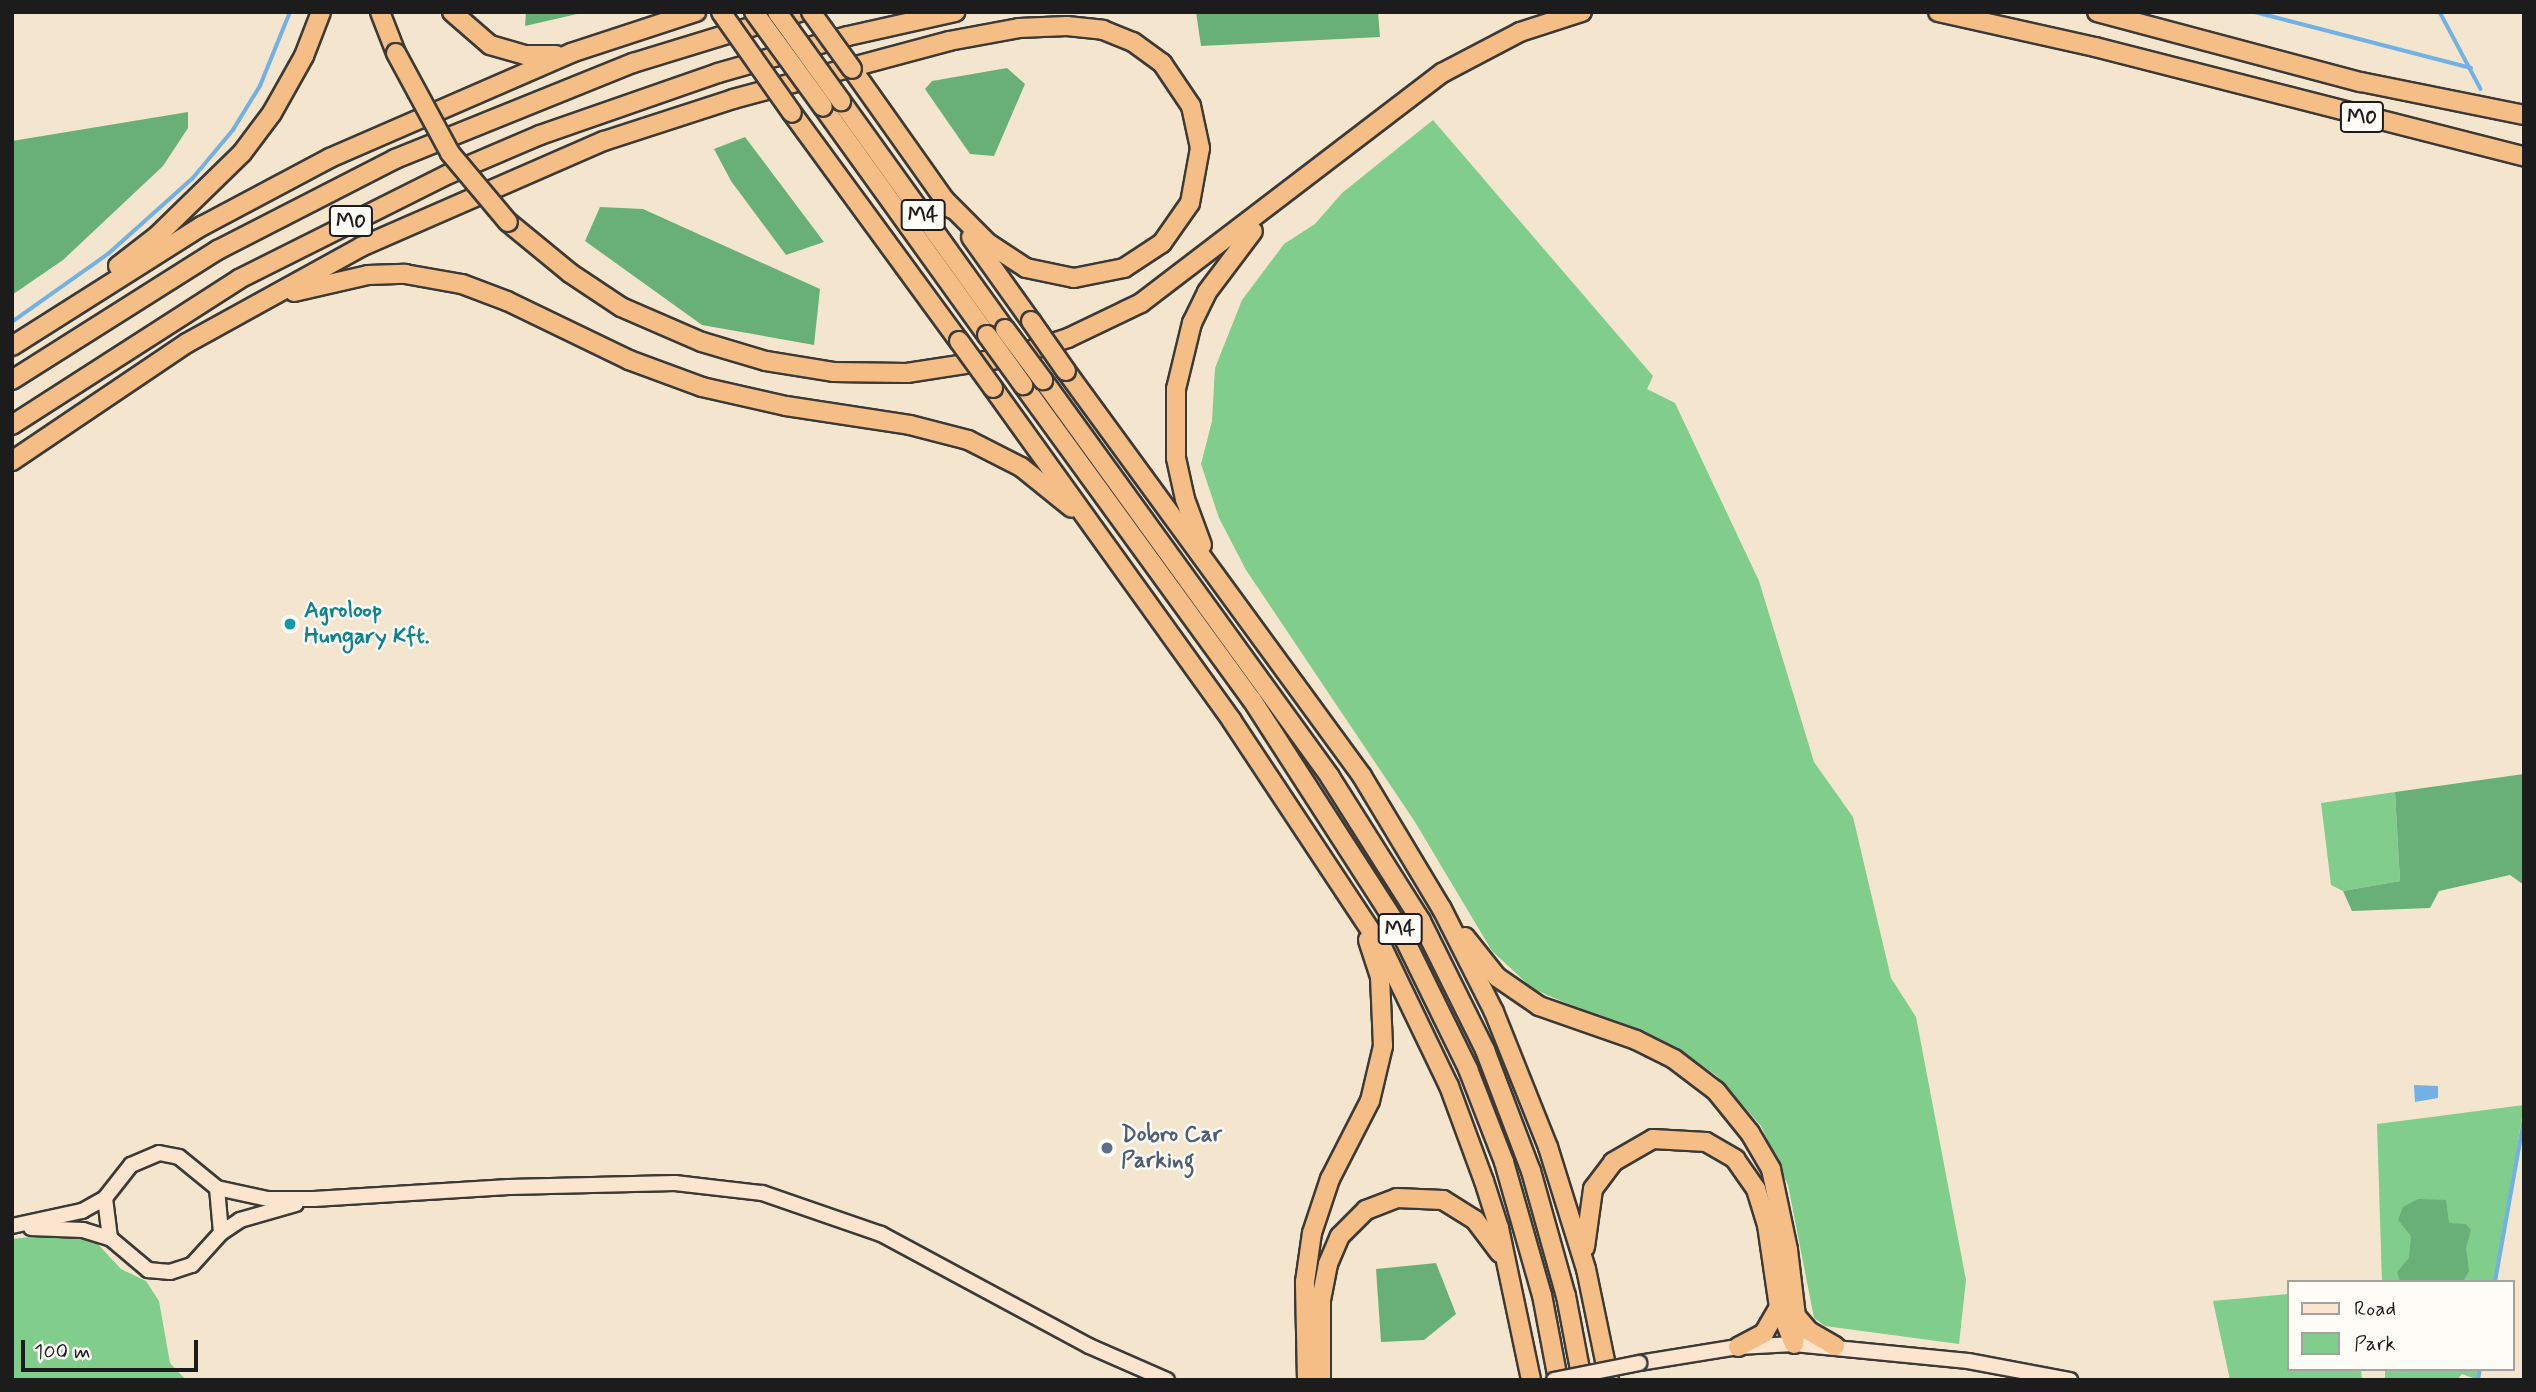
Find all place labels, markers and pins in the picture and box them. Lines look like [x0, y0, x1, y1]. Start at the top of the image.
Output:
place label: Agroloop Hungary Kft. [304, 597, 435, 651]
marker: Agroloop Hungary Kft. [282, 616, 298, 632]
place label: Dobro Car Parking [1121, 1121, 1222, 1175]
marker: Dobro Car Parking [1099, 1140, 1115, 1156]

